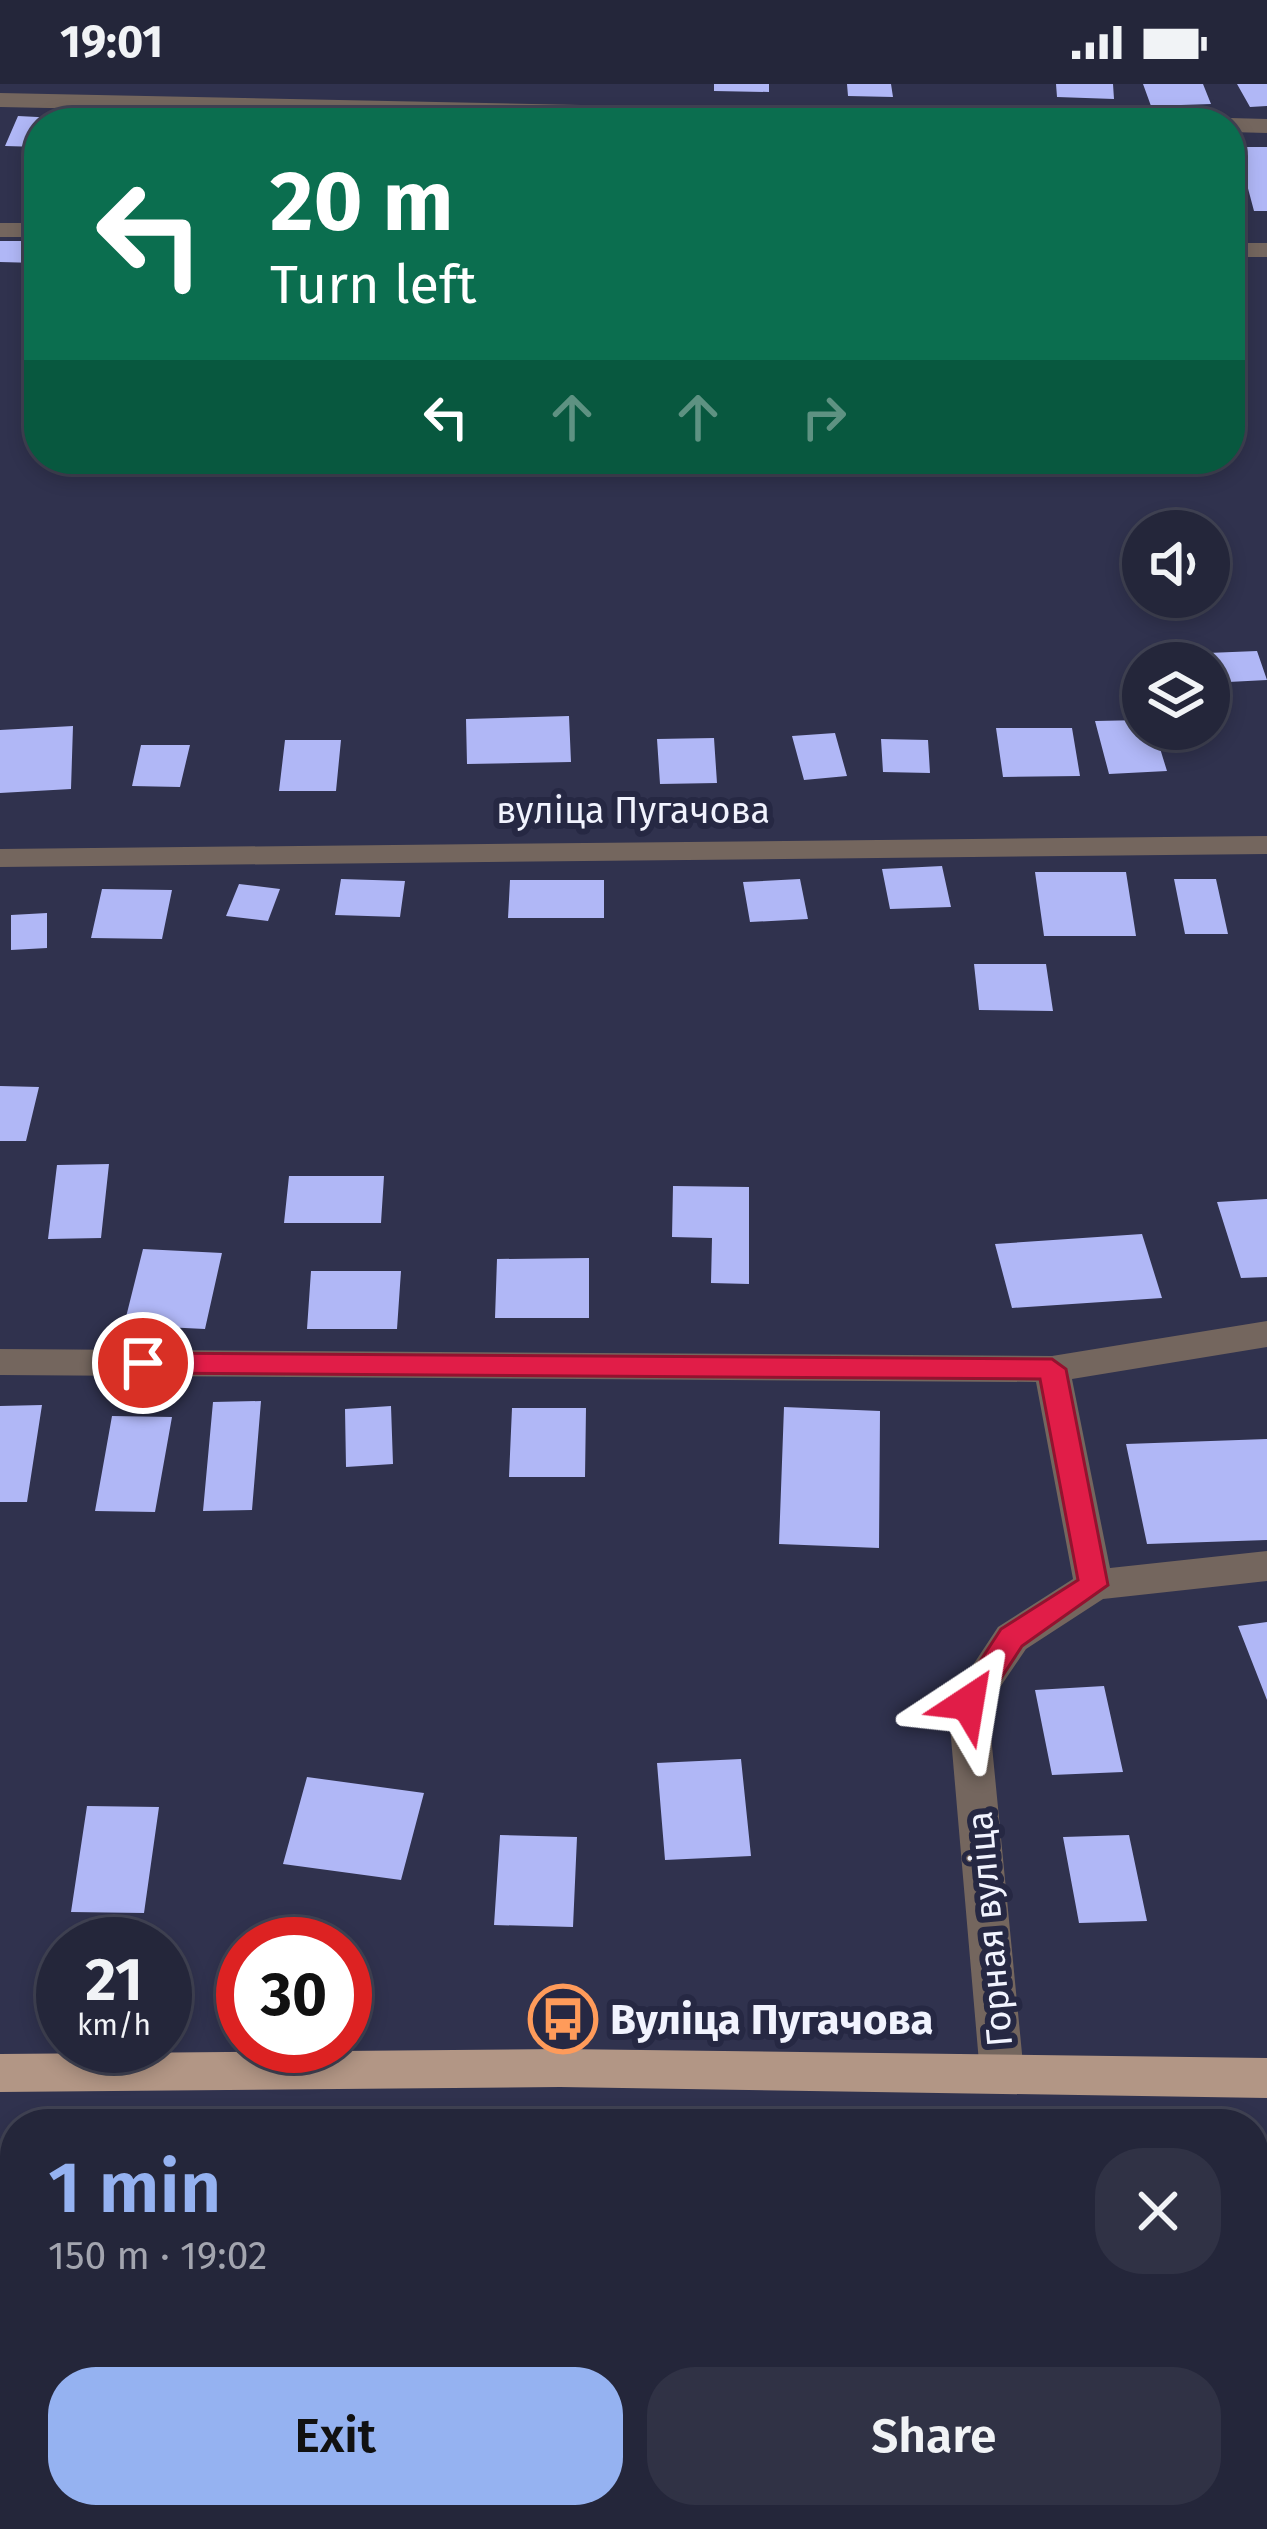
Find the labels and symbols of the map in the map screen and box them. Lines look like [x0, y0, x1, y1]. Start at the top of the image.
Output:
street label: вуліца Пугачова [496, 789, 770, 833]
pin [92, 1312, 194, 1414]
position arrow [905, 1640, 1031, 1766]
street label: Горная вуліца [958, 1809, 1022, 2048]
speed limit sign: 30 [216, 1917, 372, 2073]
bus stop icon: Вуліца Пугачова [528, 1984, 598, 2054]
place label: Вуліца Пугачова [610, 1995, 934, 2045]

